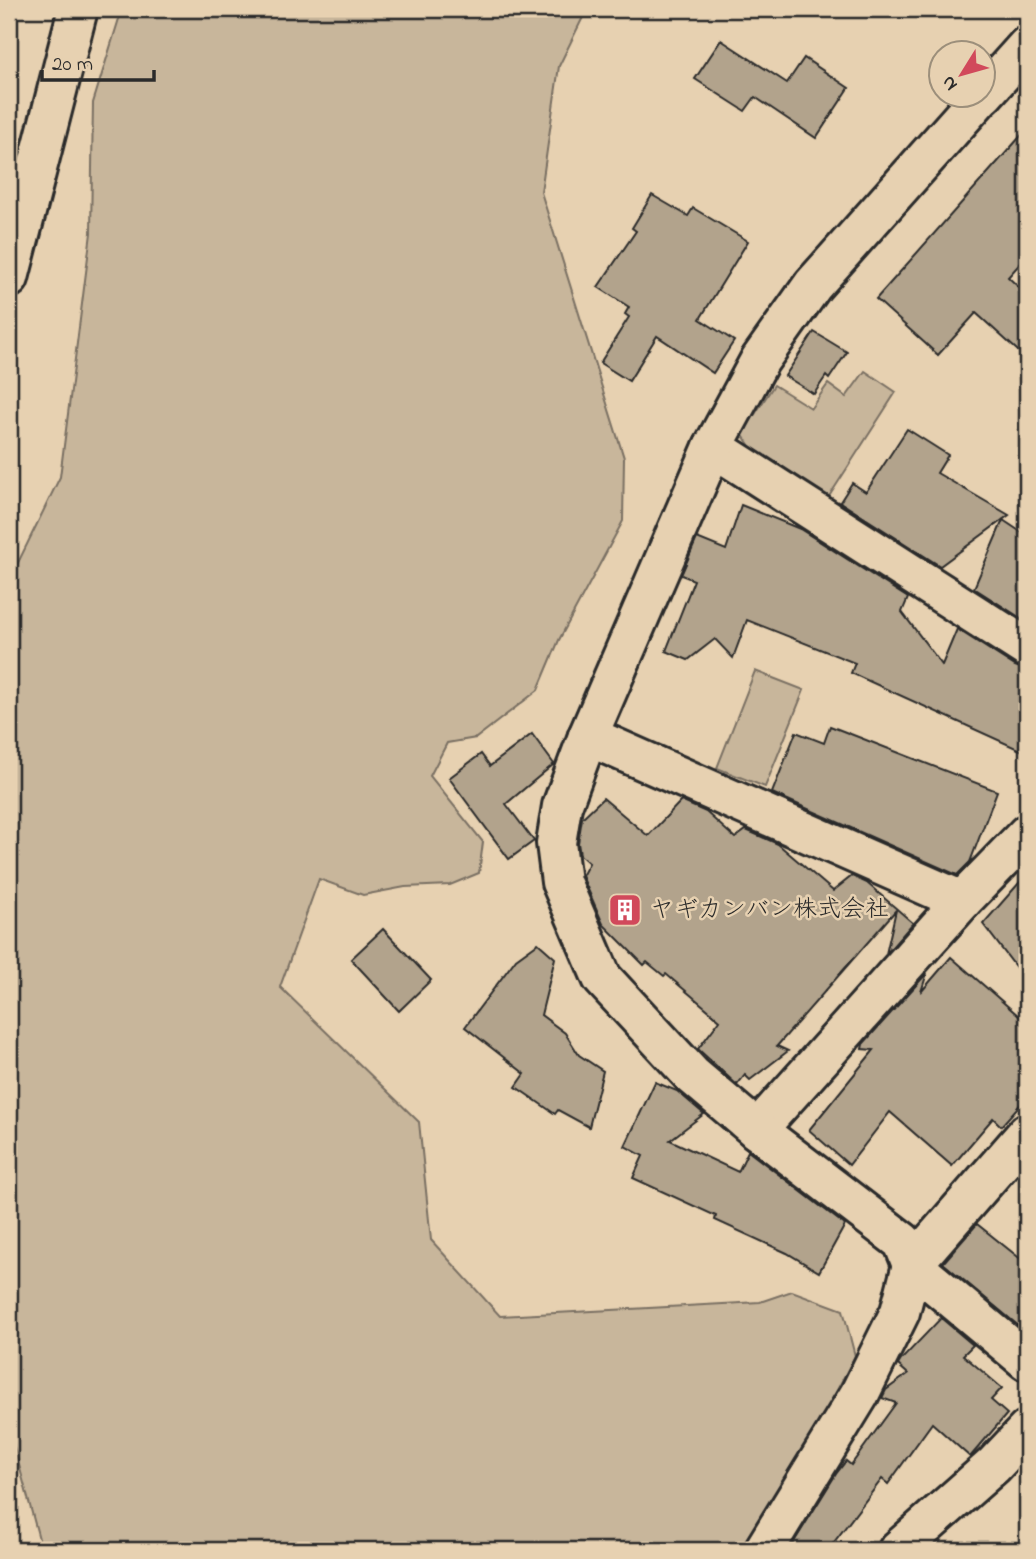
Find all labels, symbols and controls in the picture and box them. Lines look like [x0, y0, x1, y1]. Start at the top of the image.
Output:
scale bar [42, 38, 154, 82]
north arrow [928, 38, 998, 108]
text: 20 m [52, 50, 93, 80]
text: N [936, 69, 965, 96]
building icon: ヤギカンバン株式会社 [606, 891, 644, 929]
place label: ヤギカンバン株式会社 [650, 893, 889, 928]

